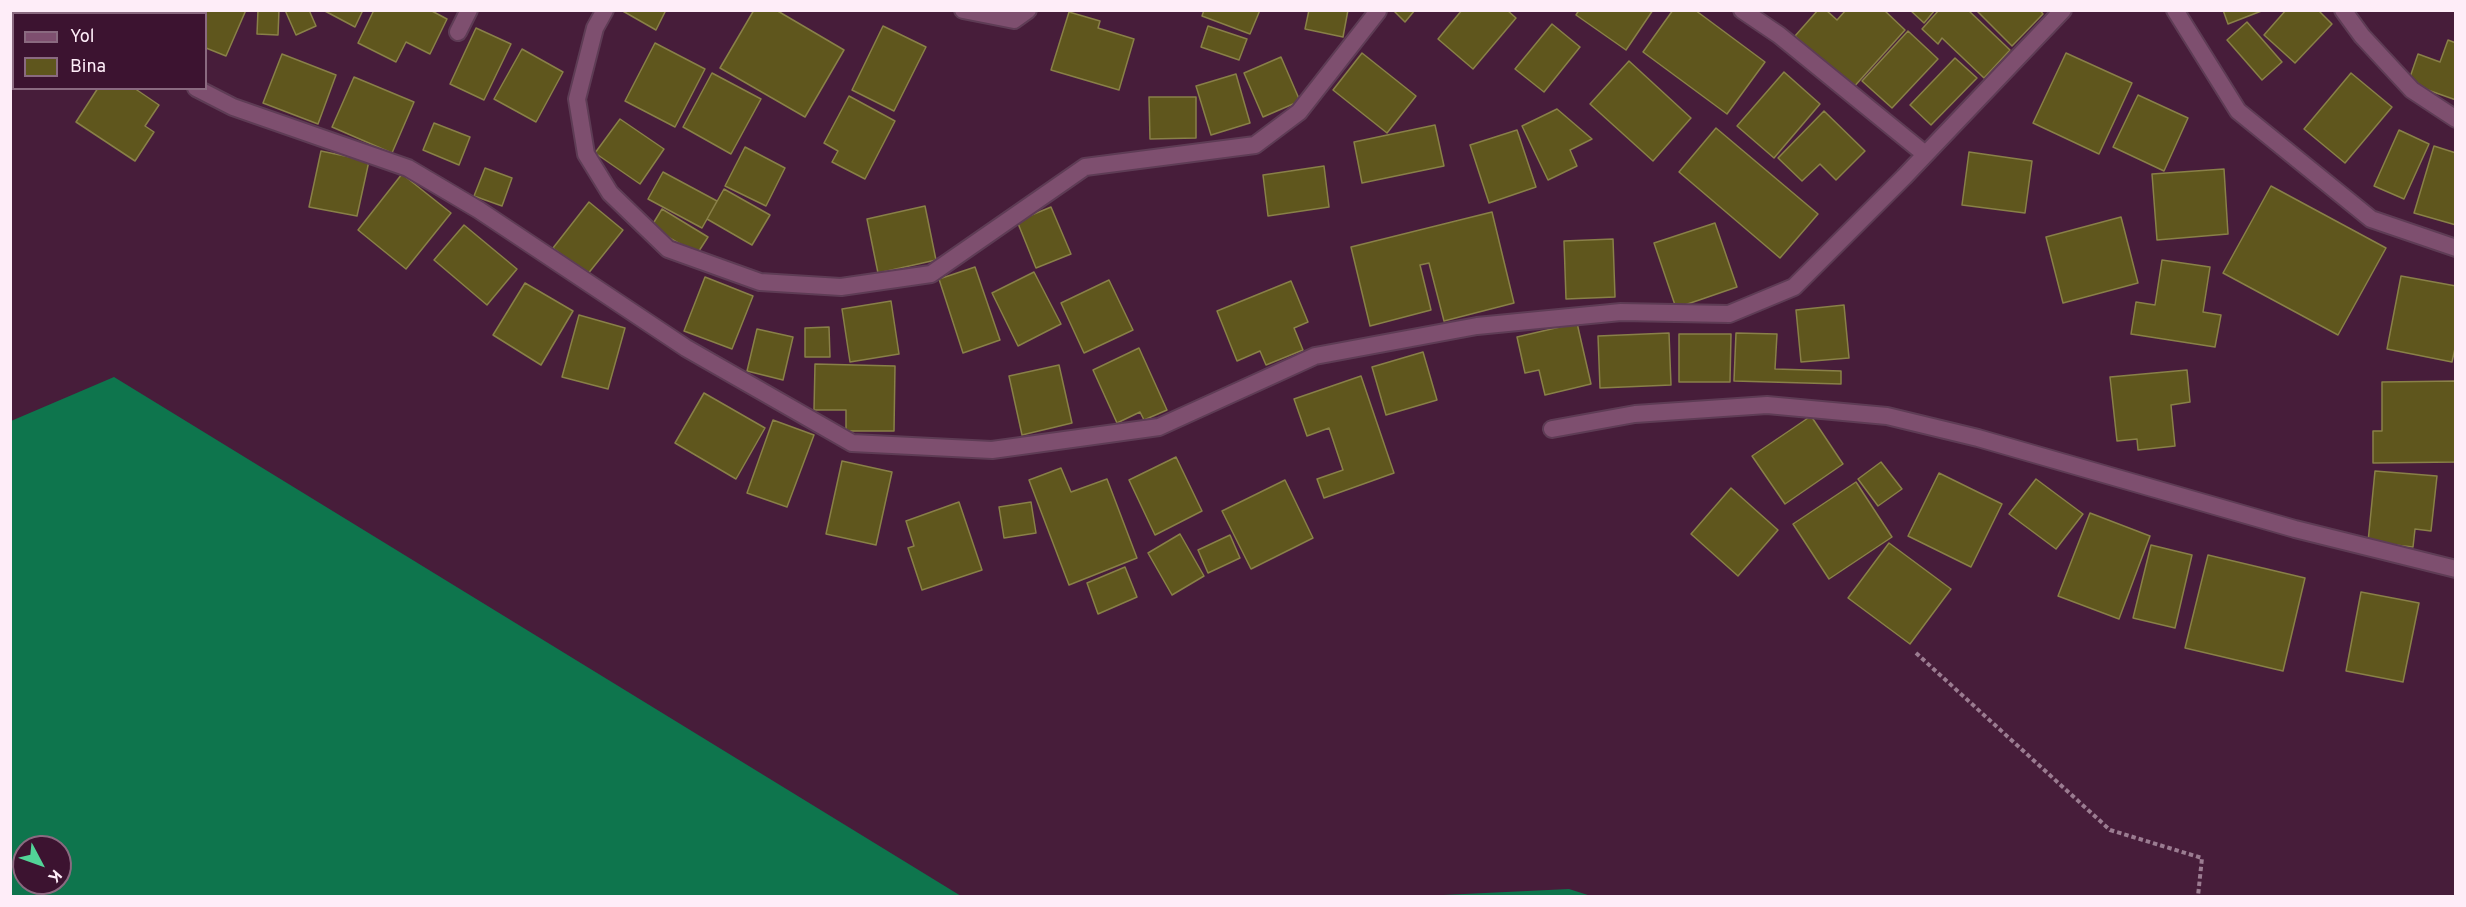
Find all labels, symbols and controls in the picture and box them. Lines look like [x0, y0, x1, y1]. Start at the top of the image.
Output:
legend [12, 12, 207, 90]
text: Yol [70, 26, 95, 49]
text: Bina [70, 56, 106, 79]
north arrow [12, 835, 72, 895]
text: K [43, 865, 65, 886]

